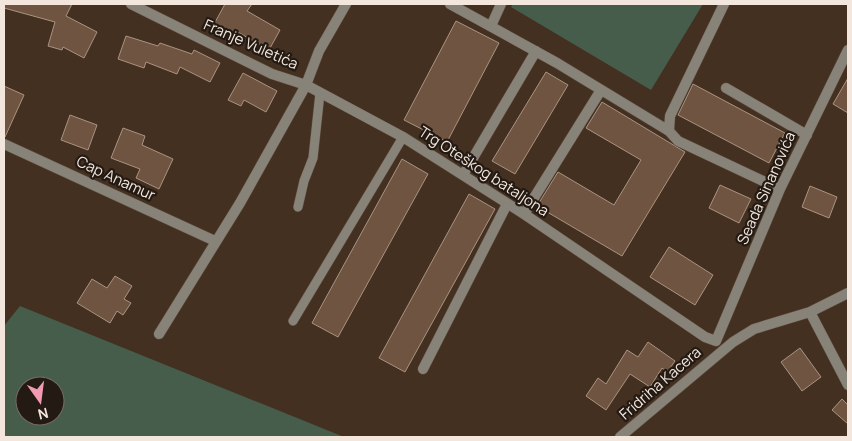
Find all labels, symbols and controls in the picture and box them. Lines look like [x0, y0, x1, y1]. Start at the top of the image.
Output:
street label: Franje Vuletića [200, 14, 302, 74]
street label: Trg Oteškog bataljona [415, 121, 553, 221]
street label: Seada Sinanovića [732, 128, 800, 248]
street label: Cap Anamur [73, 151, 159, 206]
street label: Fridriha Kacera [615, 342, 705, 424]
north arrow [15, 376, 65, 426]
text: N [36, 404, 50, 425]

